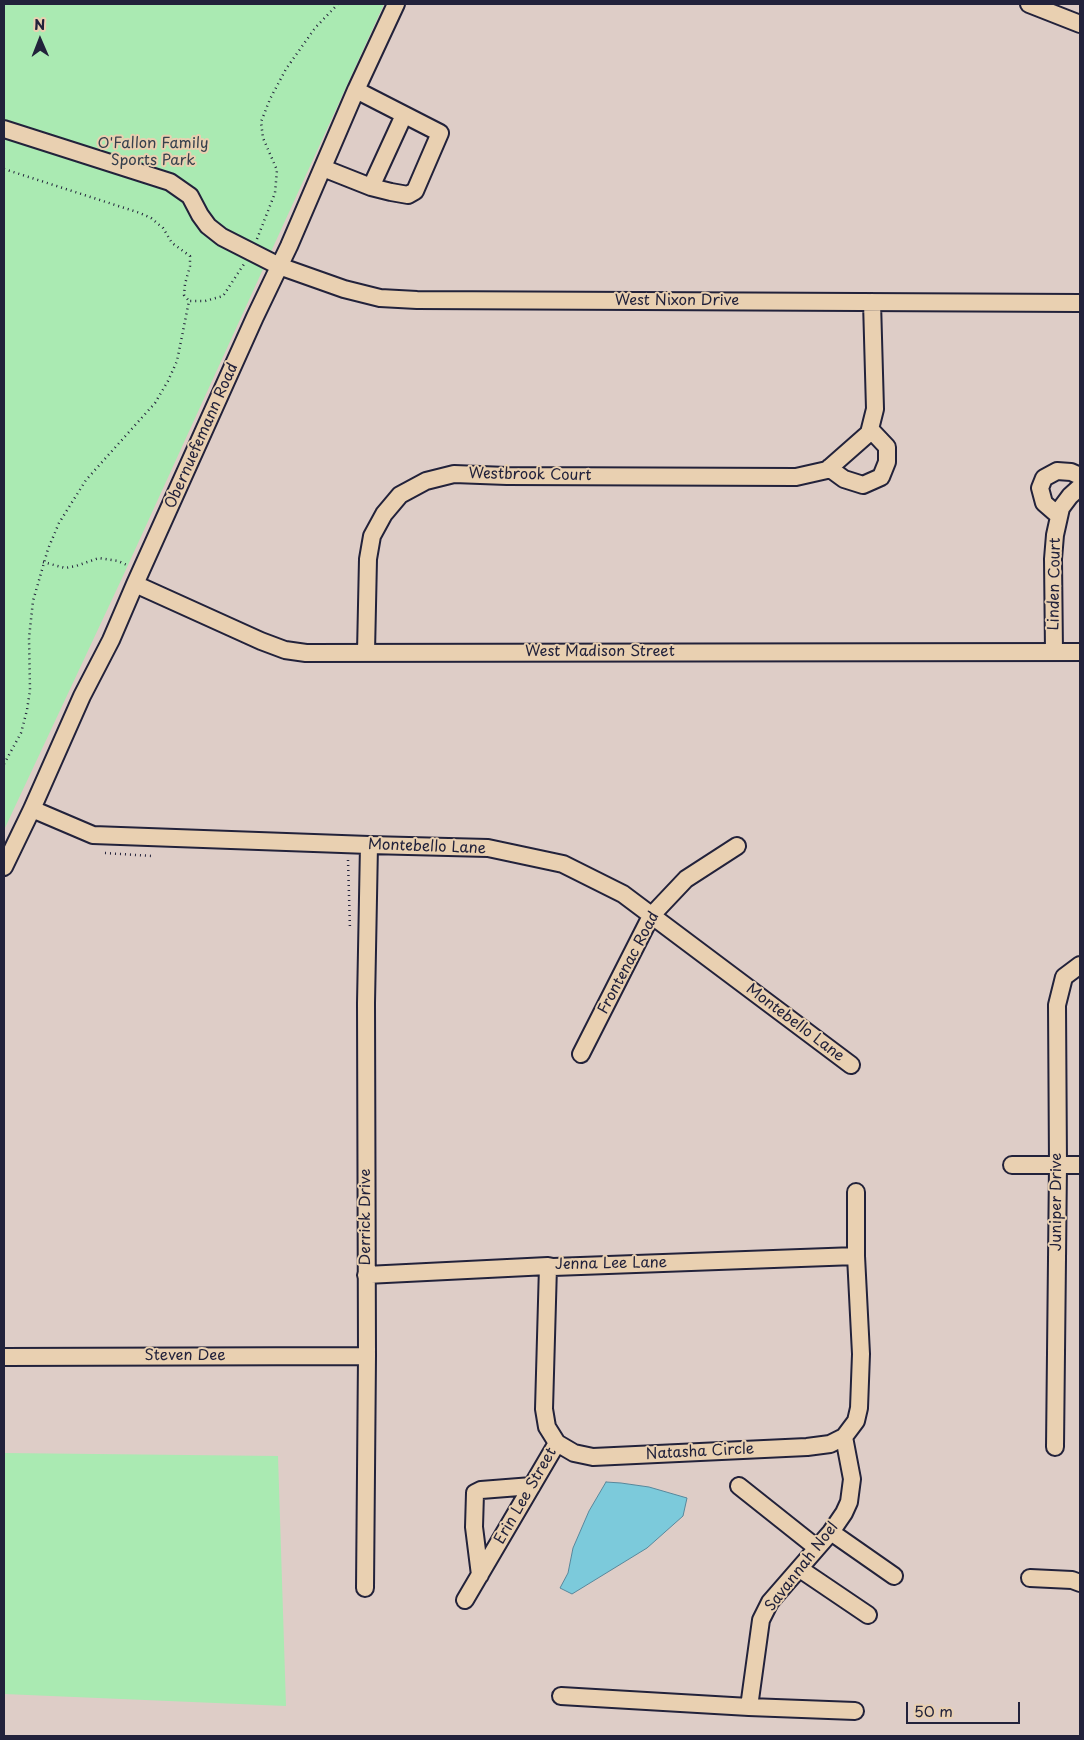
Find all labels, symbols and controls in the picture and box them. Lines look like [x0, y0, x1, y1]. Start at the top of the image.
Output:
text: N [34, 14, 45, 35]
north arrow [15, 15, 65, 65]
park label: O'Fallon Family Sports Park [97, 135, 209, 170]
street label: West Nixon Drive [615, 292, 739, 310]
street label: Obernuefemann Road [162, 361, 242, 511]
street label: Westbrook Court [468, 465, 592, 485]
street label: Linden Court [1045, 537, 1065, 631]
street label: West Madison Street [525, 643, 675, 661]
street label: Montebello Lane [368, 836, 486, 858]
street label: Frontenac Road [594, 909, 664, 1017]
street label: Montebello Lane [742, 980, 848, 1066]
street label: Juniper Drive [1048, 1153, 1066, 1251]
street label: Derrick Drive [357, 1169, 375, 1265]
street label: Jenna Lee Lane [555, 1254, 667, 1274]
street label: Steven Dee [144, 1347, 226, 1365]
street label: Natasha Circle [645, 1440, 755, 1464]
street label: Erin Lee Street [491, 1445, 561, 1547]
street label: Savannah Noel [762, 1519, 842, 1615]
scale bar [909, 1692, 1023, 1724]
text: 50 m [914, 1699, 953, 1722]

